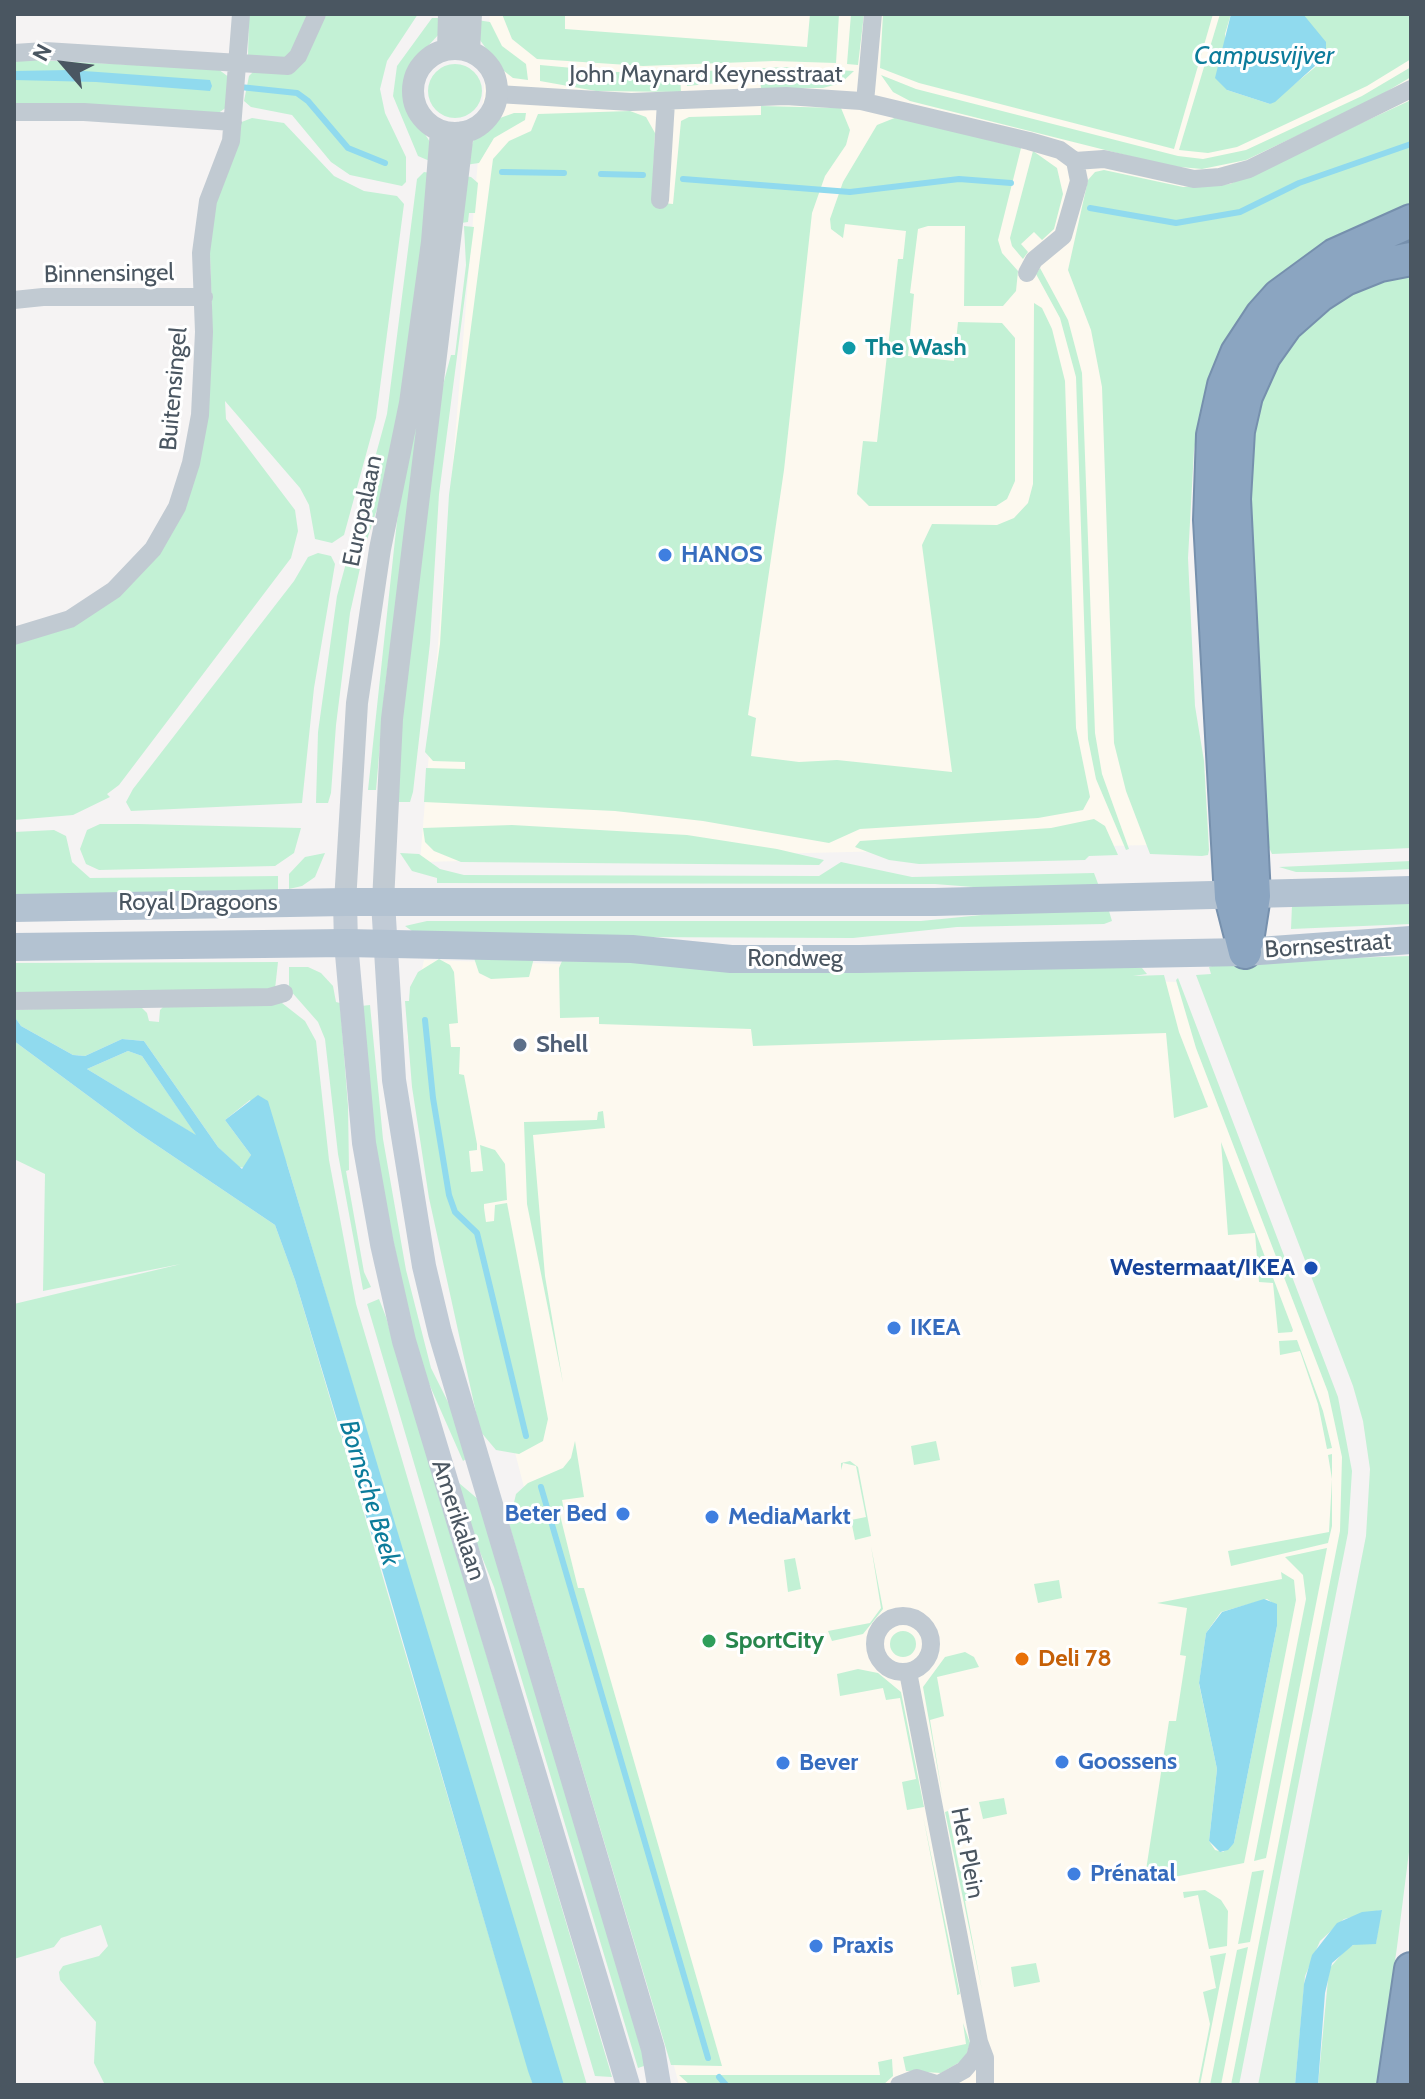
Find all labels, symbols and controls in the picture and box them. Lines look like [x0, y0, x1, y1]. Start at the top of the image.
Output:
north arrow [24, 24, 104, 104]
text: N [27, 39, 58, 66]
water label: Campusvijver [1194, 40, 1334, 72]
street label: John Maynard Keynesstraat [569, 61, 843, 89]
street label: Binnensingel [44, 258, 174, 290]
street label: Buitensingel [154, 326, 194, 452]
place label: The Wash [865, 334, 967, 362]
marker: The Wash [840, 339, 858, 357]
street label: Europalaan [337, 453, 389, 569]
place label: HANOS [681, 541, 763, 569]
marker: HANOS [656, 546, 674, 564]
street label: Royal Dragoons [118, 889, 278, 917]
street label: Bornsestraat [1264, 927, 1392, 965]
street label: Rondweg [747, 945, 843, 973]
place label: Shell [536, 1031, 588, 1059]
marker: Shell [511, 1036, 529, 1054]
place label: Westermaat/IKEA [1110, 1254, 1295, 1282]
marker: Westermaat/IKEA [1302, 1259, 1320, 1277]
place label: IKEA [910, 1314, 960, 1342]
marker: IKEA [885, 1319, 903, 1337]
water label: Bornsche Beek [332, 1417, 406, 1569]
street label: Amerikalaan [425, 1456, 491, 1584]
place label: Beter Bed [505, 1500, 607, 1528]
place label: MediaMarkt [728, 1503, 851, 1531]
marker: Beter Bed [614, 1505, 632, 1523]
marker: MediaMarkt [703, 1508, 721, 1526]
place label: SportCity [725, 1627, 824, 1655]
marker: SportCity [700, 1632, 718, 1650]
place label: Deli 78 [1038, 1645, 1112, 1673]
marker: Deli 78 [1013, 1650, 1031, 1668]
place label: Goossens [1078, 1748, 1177, 1776]
place label: Bever [799, 1749, 858, 1777]
marker: Goossens [1053, 1753, 1071, 1771]
marker: Bever [774, 1754, 792, 1772]
street label: Het Plein [944, 1805, 990, 1901]
place label: Prénatal [1090, 1860, 1176, 1888]
marker: Prénatal [1065, 1865, 1083, 1883]
place label: Praxis [832, 1932, 894, 1960]
marker: Praxis [807, 1937, 825, 1955]

